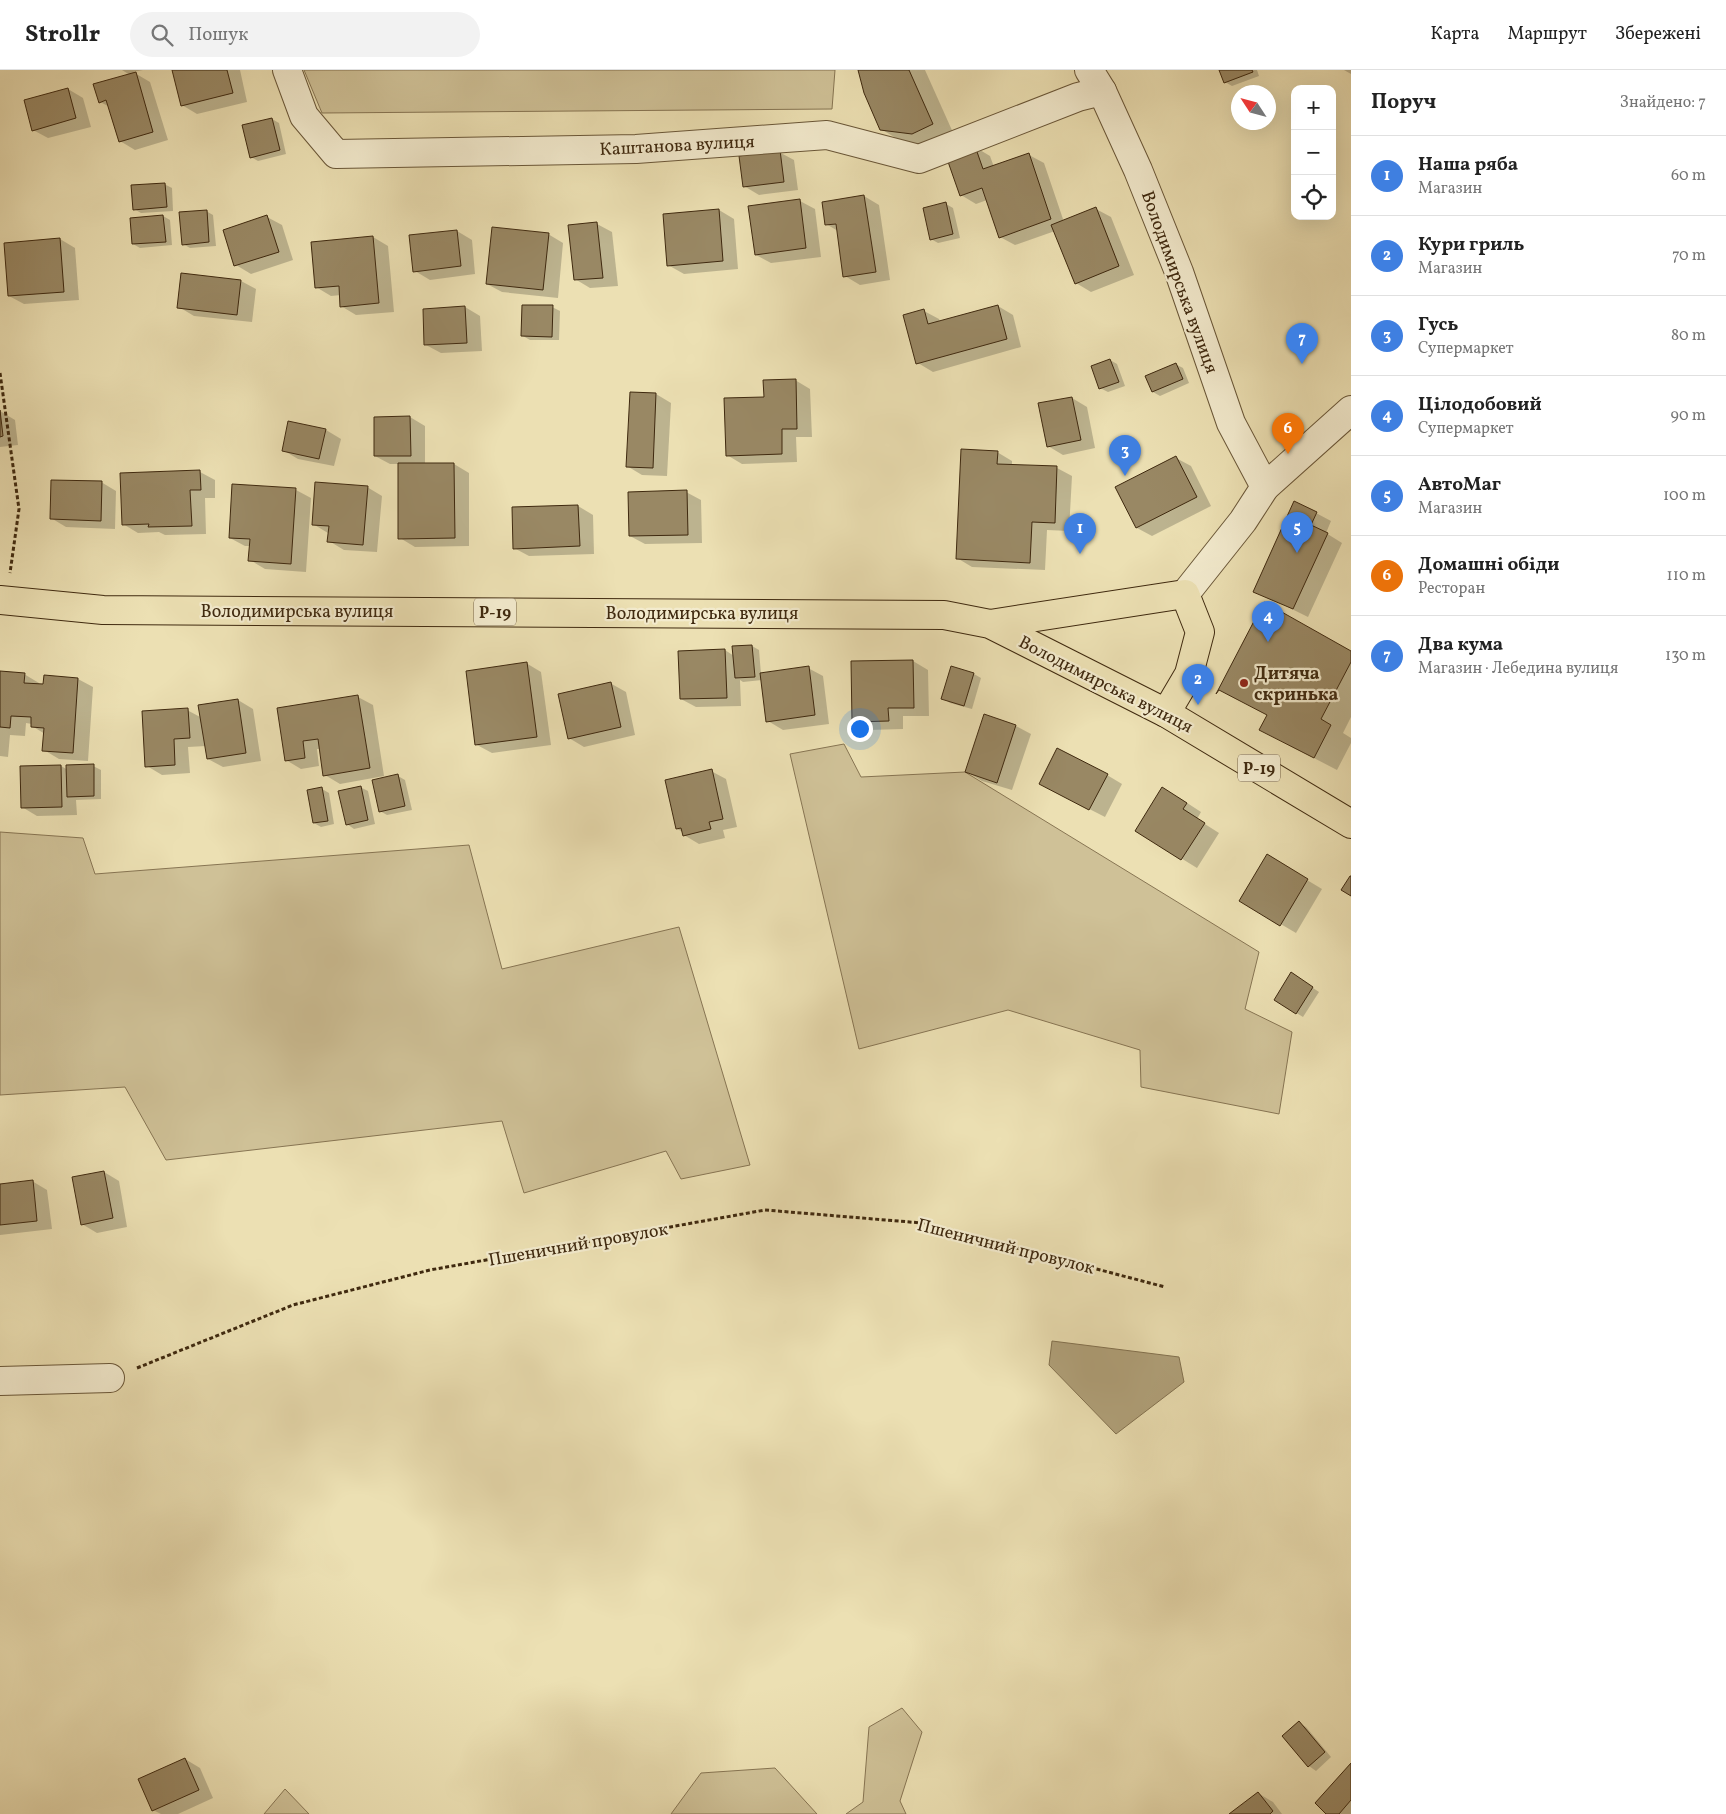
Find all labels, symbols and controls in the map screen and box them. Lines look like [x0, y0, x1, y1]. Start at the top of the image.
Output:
search box [130, 12, 480, 57]
text: Strollr [25, 18, 100, 52]
icon: search [148, 21, 176, 49]
text: Пошук [188, 22, 248, 48]
text: Карта [1431, 22, 1479, 47]
text: Маршрут [1507, 22, 1587, 47]
text: Збережені [1615, 22, 1701, 47]
north arrow [1231, 85, 1276, 130]
map controls [1291, 85, 1336, 220]
button: + [1291, 85, 1336, 130]
text: Поруч [1371, 88, 1436, 117]
text: Знайдено: 7 [1620, 92, 1706, 114]
street label: Каштанова вулиця [599, 130, 755, 163]
button: − [1291, 130, 1336, 175]
text: Наша ряба [1418, 152, 1518, 178]
text: 1 [1384, 165, 1390, 187]
text: 60 m [1671, 165, 1706, 187]
button: locate [1291, 175, 1336, 220]
text: Магазин [1418, 178, 1482, 200]
street label: Володимирська вулиця [1134, 188, 1223, 377]
text: Кури гриль [1418, 232, 1524, 258]
text: 2 [1383, 245, 1391, 267]
text: 70 m [1672, 245, 1706, 267]
text: Магазин [1418, 258, 1482, 280]
text: Гусь [1418, 312, 1458, 338]
pin: 7 [1286, 323, 1318, 364]
text: 3 [1383, 325, 1391, 347]
text: 80 m [1671, 325, 1706, 347]
text: Супермаркет [1418, 338, 1514, 360]
text: Цілодобовий [1418, 392, 1542, 418]
text: 4 [1382, 405, 1392, 427]
text: 90 m [1670, 405, 1706, 427]
pin: 6 [1272, 413, 1304, 454]
text: Супермаркет [1418, 418, 1514, 440]
pin: 3 [1109, 435, 1141, 476]
text: АвтоМаг [1418, 472, 1501, 498]
text: 5 [1383, 485, 1391, 507]
text: 100 m [1663, 485, 1706, 507]
text: Магазин [1418, 498, 1482, 520]
pin: 5 [1281, 512, 1313, 553]
pin: 1 [1064, 513, 1096, 554]
text: Домашні обіди [1418, 552, 1560, 578]
text: 6 [1383, 565, 1391, 587]
text: 110 m [1667, 565, 1706, 587]
text: Ресторан [1418, 578, 1485, 600]
road number: Р-19 [474, 598, 516, 626]
street label: Володимирська вулиця [201, 600, 393, 625]
pin: 4 [1252, 601, 1284, 642]
street label: Володимирська вулиця [606, 602, 798, 627]
street label: Володимирська вулиця [1014, 630, 1197, 740]
text: Два кума [1418, 632, 1503, 658]
text: 7 [1383, 645, 1391, 667]
text: 130 m [1665, 645, 1706, 667]
text: Магазин · Лебедина вулиця [1418, 658, 1618, 680]
place label: Дитяча скринька [1254, 662, 1339, 708]
pin: 2 [1182, 664, 1214, 705]
marker: Дитяча скринька [1238, 677, 1250, 689]
your location [847, 716, 873, 742]
road number: Р-19 [1238, 754, 1280, 781]
street label: Пшеничний провулок [914, 1213, 1097, 1282]
street label: Пшеничний провулок [487, 1217, 670, 1274]

